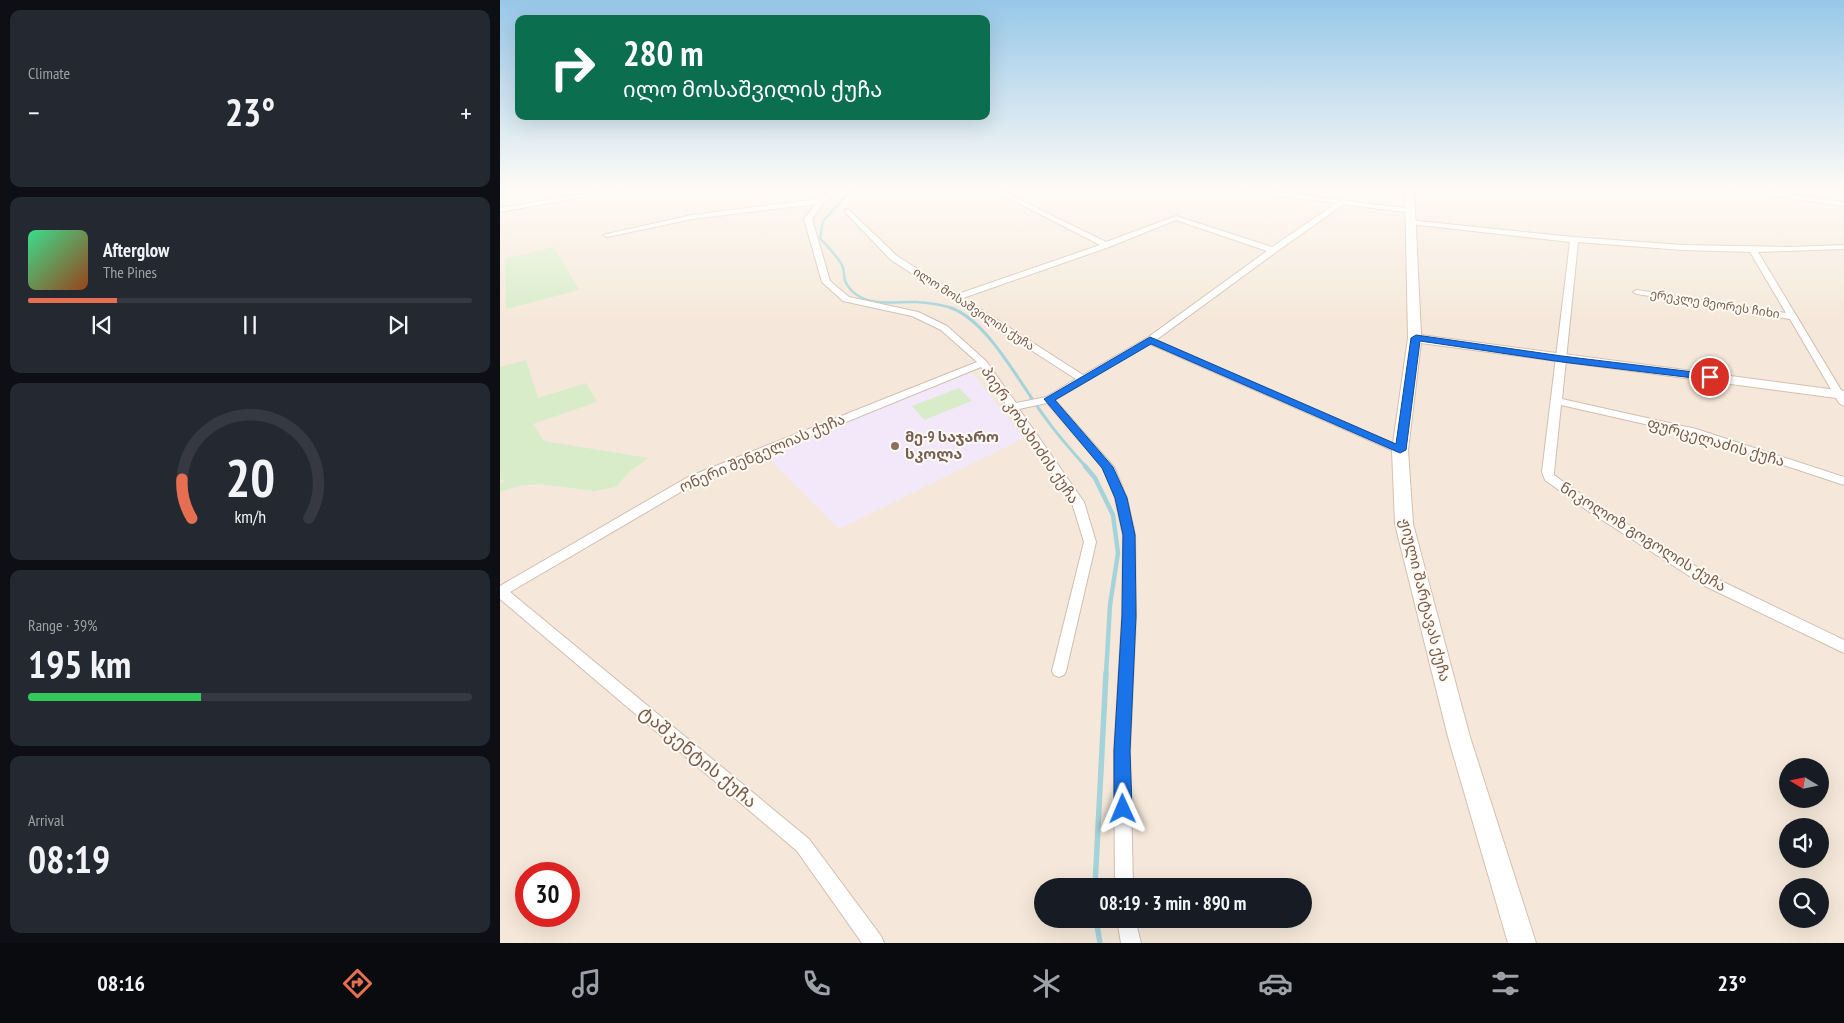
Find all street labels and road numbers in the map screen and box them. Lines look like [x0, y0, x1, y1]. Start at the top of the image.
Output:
street label: ილო მოსაშვილის ქუჩა [910, 264, 1038, 354]
street label: ერეკლე მეორეს ჩიხი [1649, 286, 1781, 322]
street label: პიერ კობახიძის ქუჩა [977, 362, 1083, 507]
street label: ონერი შენგელიას ქუჩა [676, 409, 848, 496]
street label: ფურცელაძის ქუჩა [1645, 413, 1787, 470]
street label: ნიკოლოზ გოგოლის ქუჩა [1557, 478, 1730, 596]
street label: ჟიული შარტავას ქუჩა [1396, 516, 1455, 684]
street label: ტაშკენტის ქუჩა [635, 701, 762, 813]

